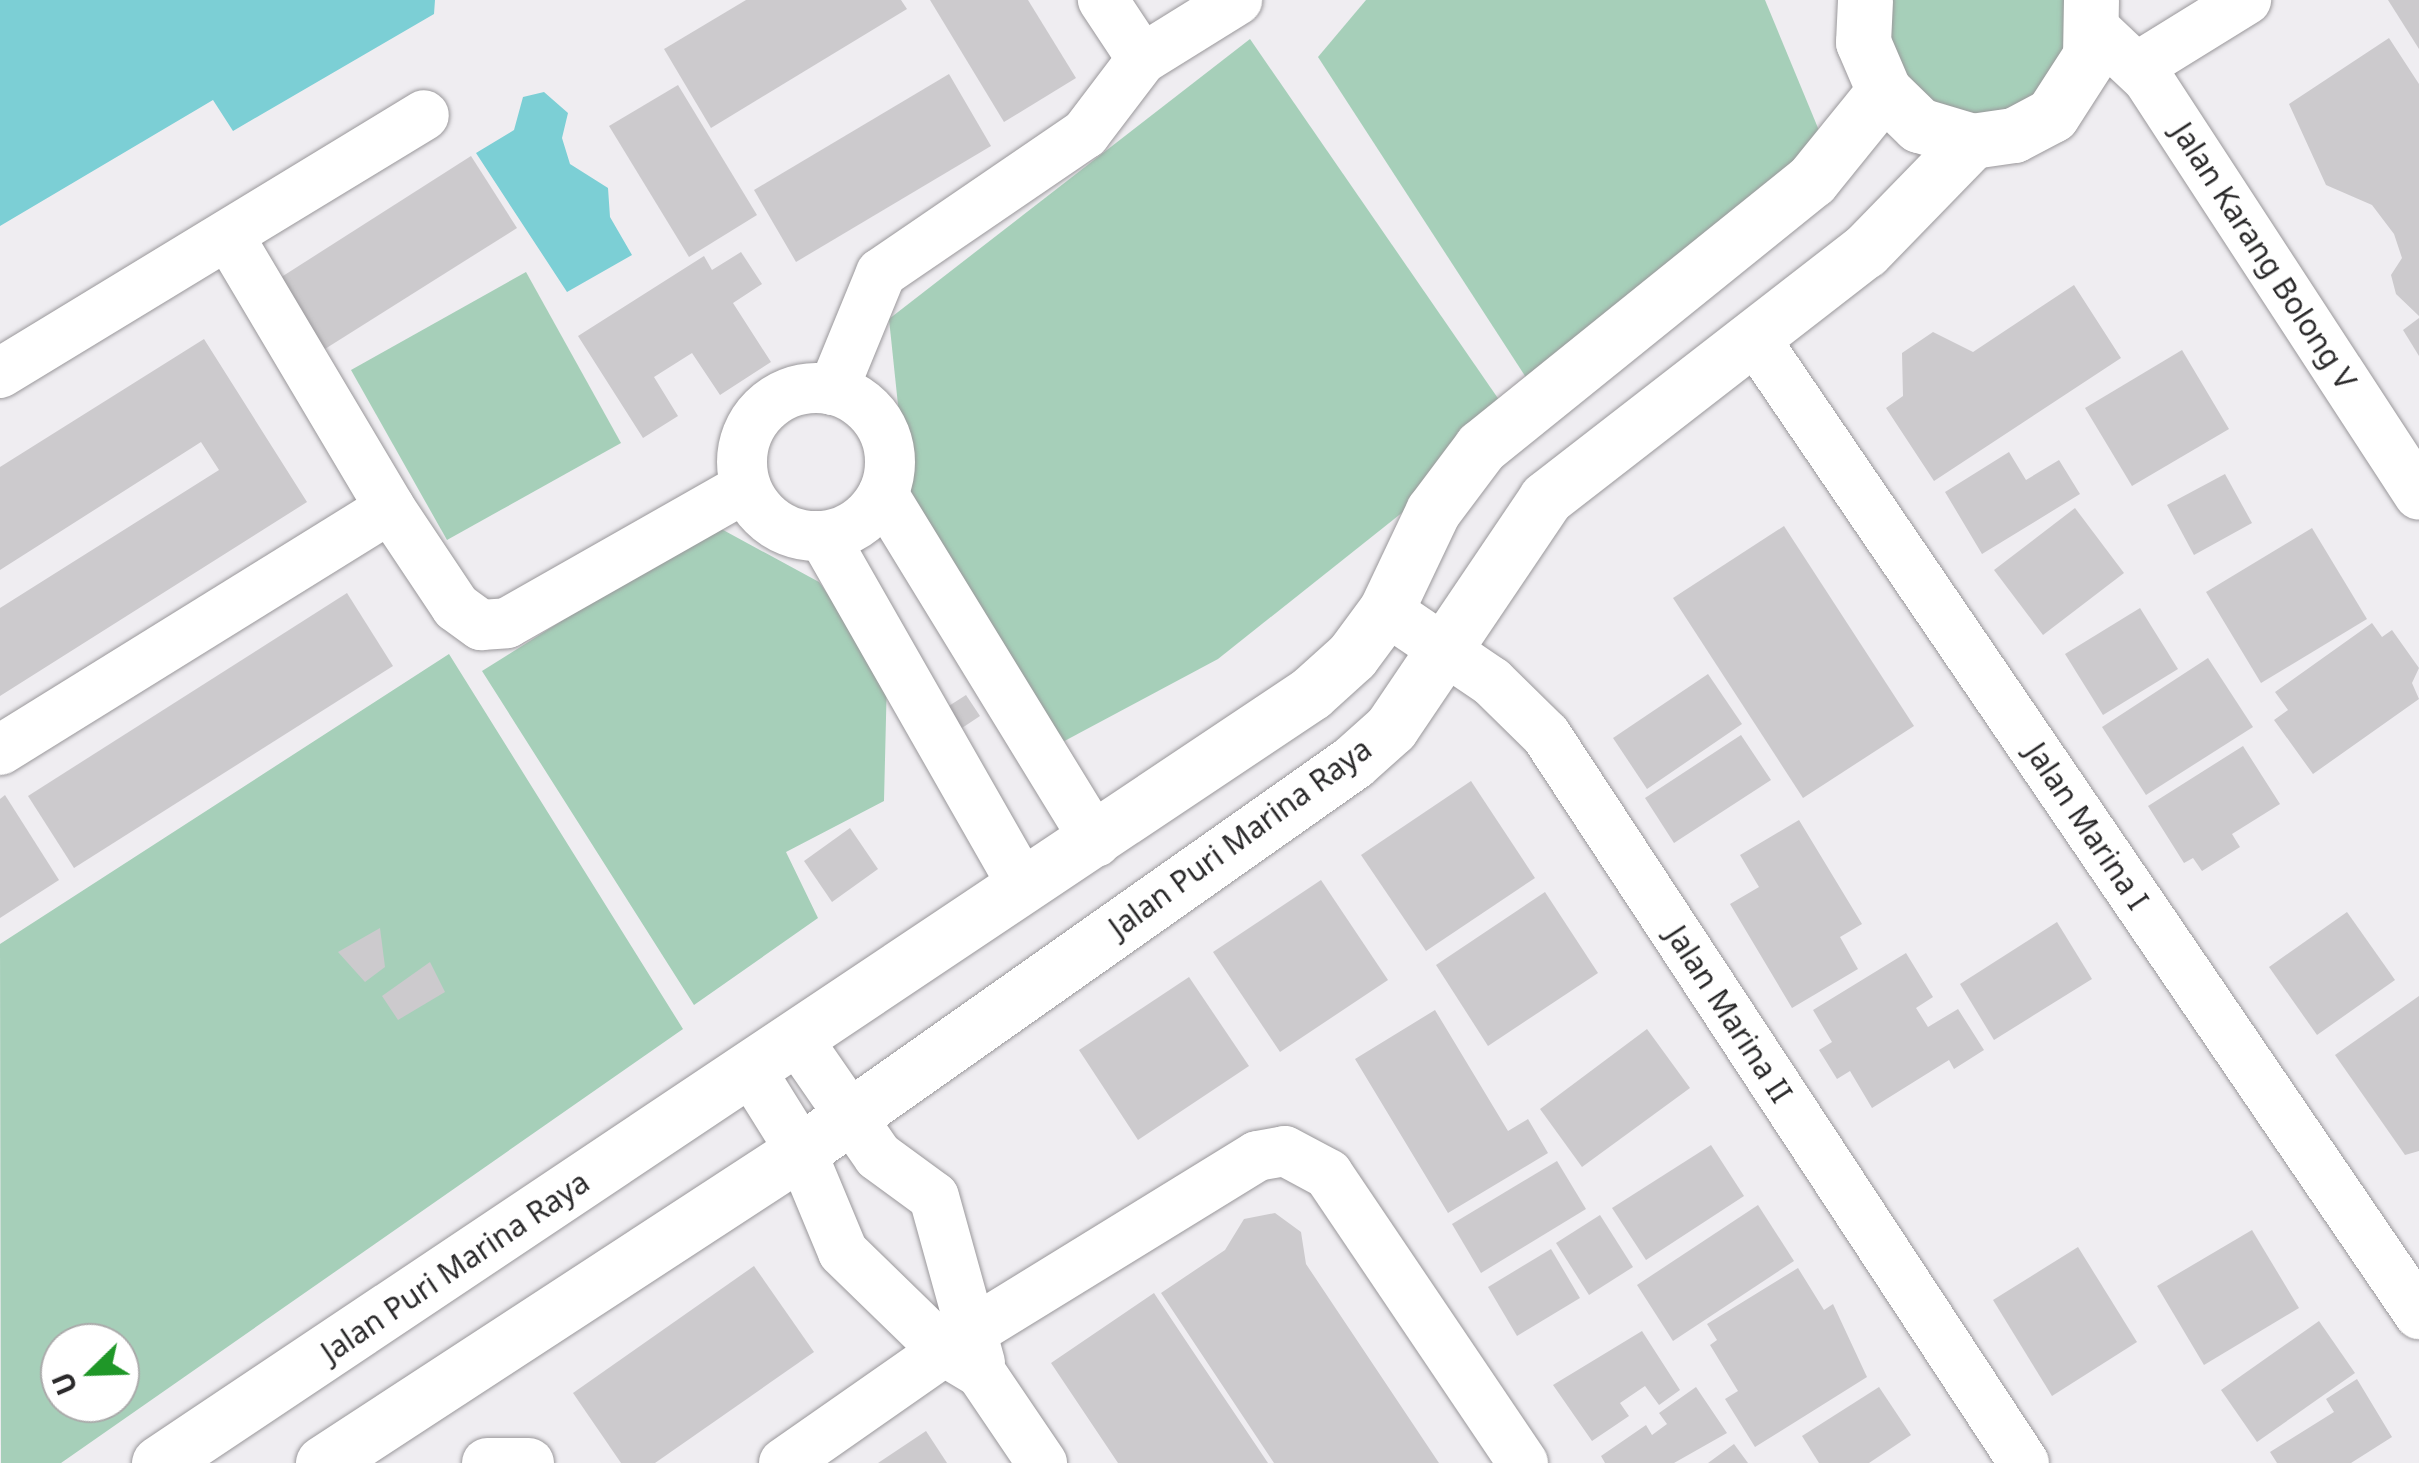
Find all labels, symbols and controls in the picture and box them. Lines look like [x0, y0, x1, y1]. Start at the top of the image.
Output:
street label: Jalan Karang Bolong V [2164, 116, 2364, 396]
street label: Jalan Puri Marina Raya [1102, 731, 1378, 945]
street label: Jalan Marina I [2018, 736, 2156, 916]
street label: Jalan Marina II [1658, 919, 1800, 1109]
street label: Jalan Puri Marina Raya [314, 1164, 596, 1370]
north arrow [40, 1323, 140, 1423]
text: U [43, 1367, 86, 1401]

